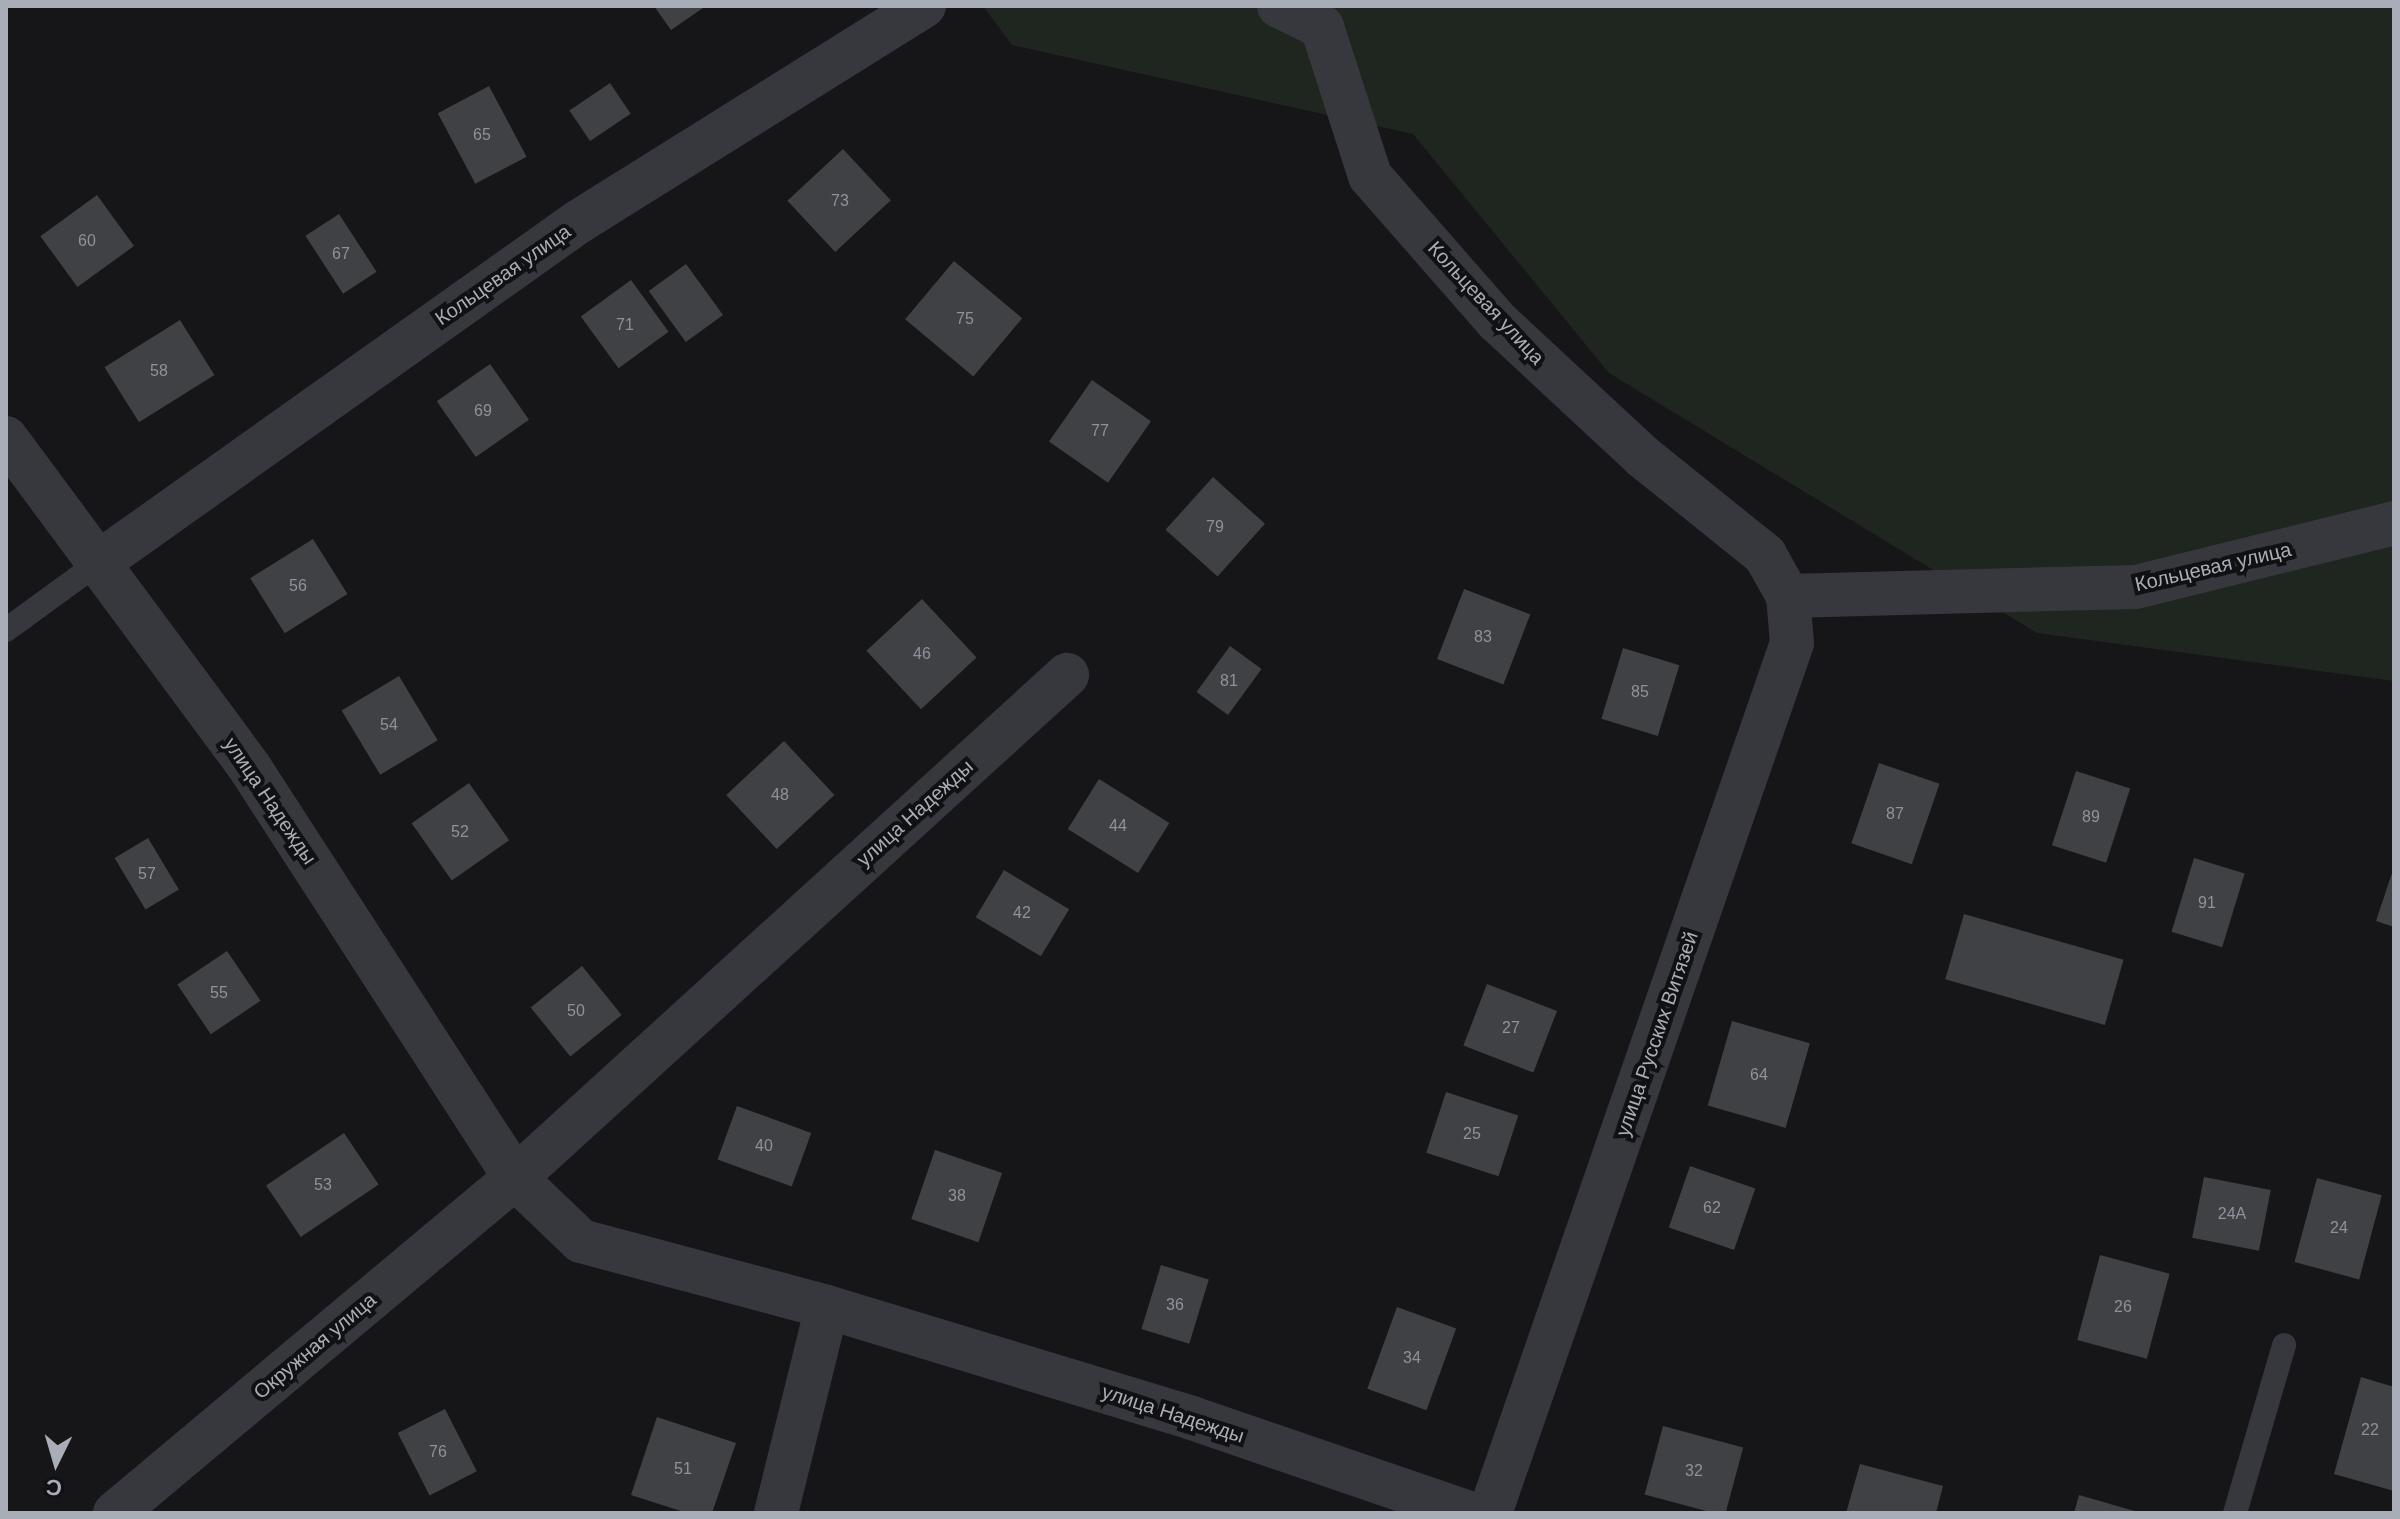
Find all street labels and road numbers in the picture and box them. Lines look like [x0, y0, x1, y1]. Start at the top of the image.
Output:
street label: Кольцевая улица [431, 219, 575, 331]
street label: Кольцевая улица [1423, 236, 1549, 370]
street label: Кольцевая улица [2133, 537, 2293, 597]
street label: улица Надежды [219, 733, 321, 869]
street label: улица Надежды [852, 755, 978, 871]
street label: улица Русских Витязей [1611, 929, 1703, 1139]
street label: Окружная улица [249, 1288, 381, 1404]
street label: улица Надежды [1099, 1380, 1247, 1448]

